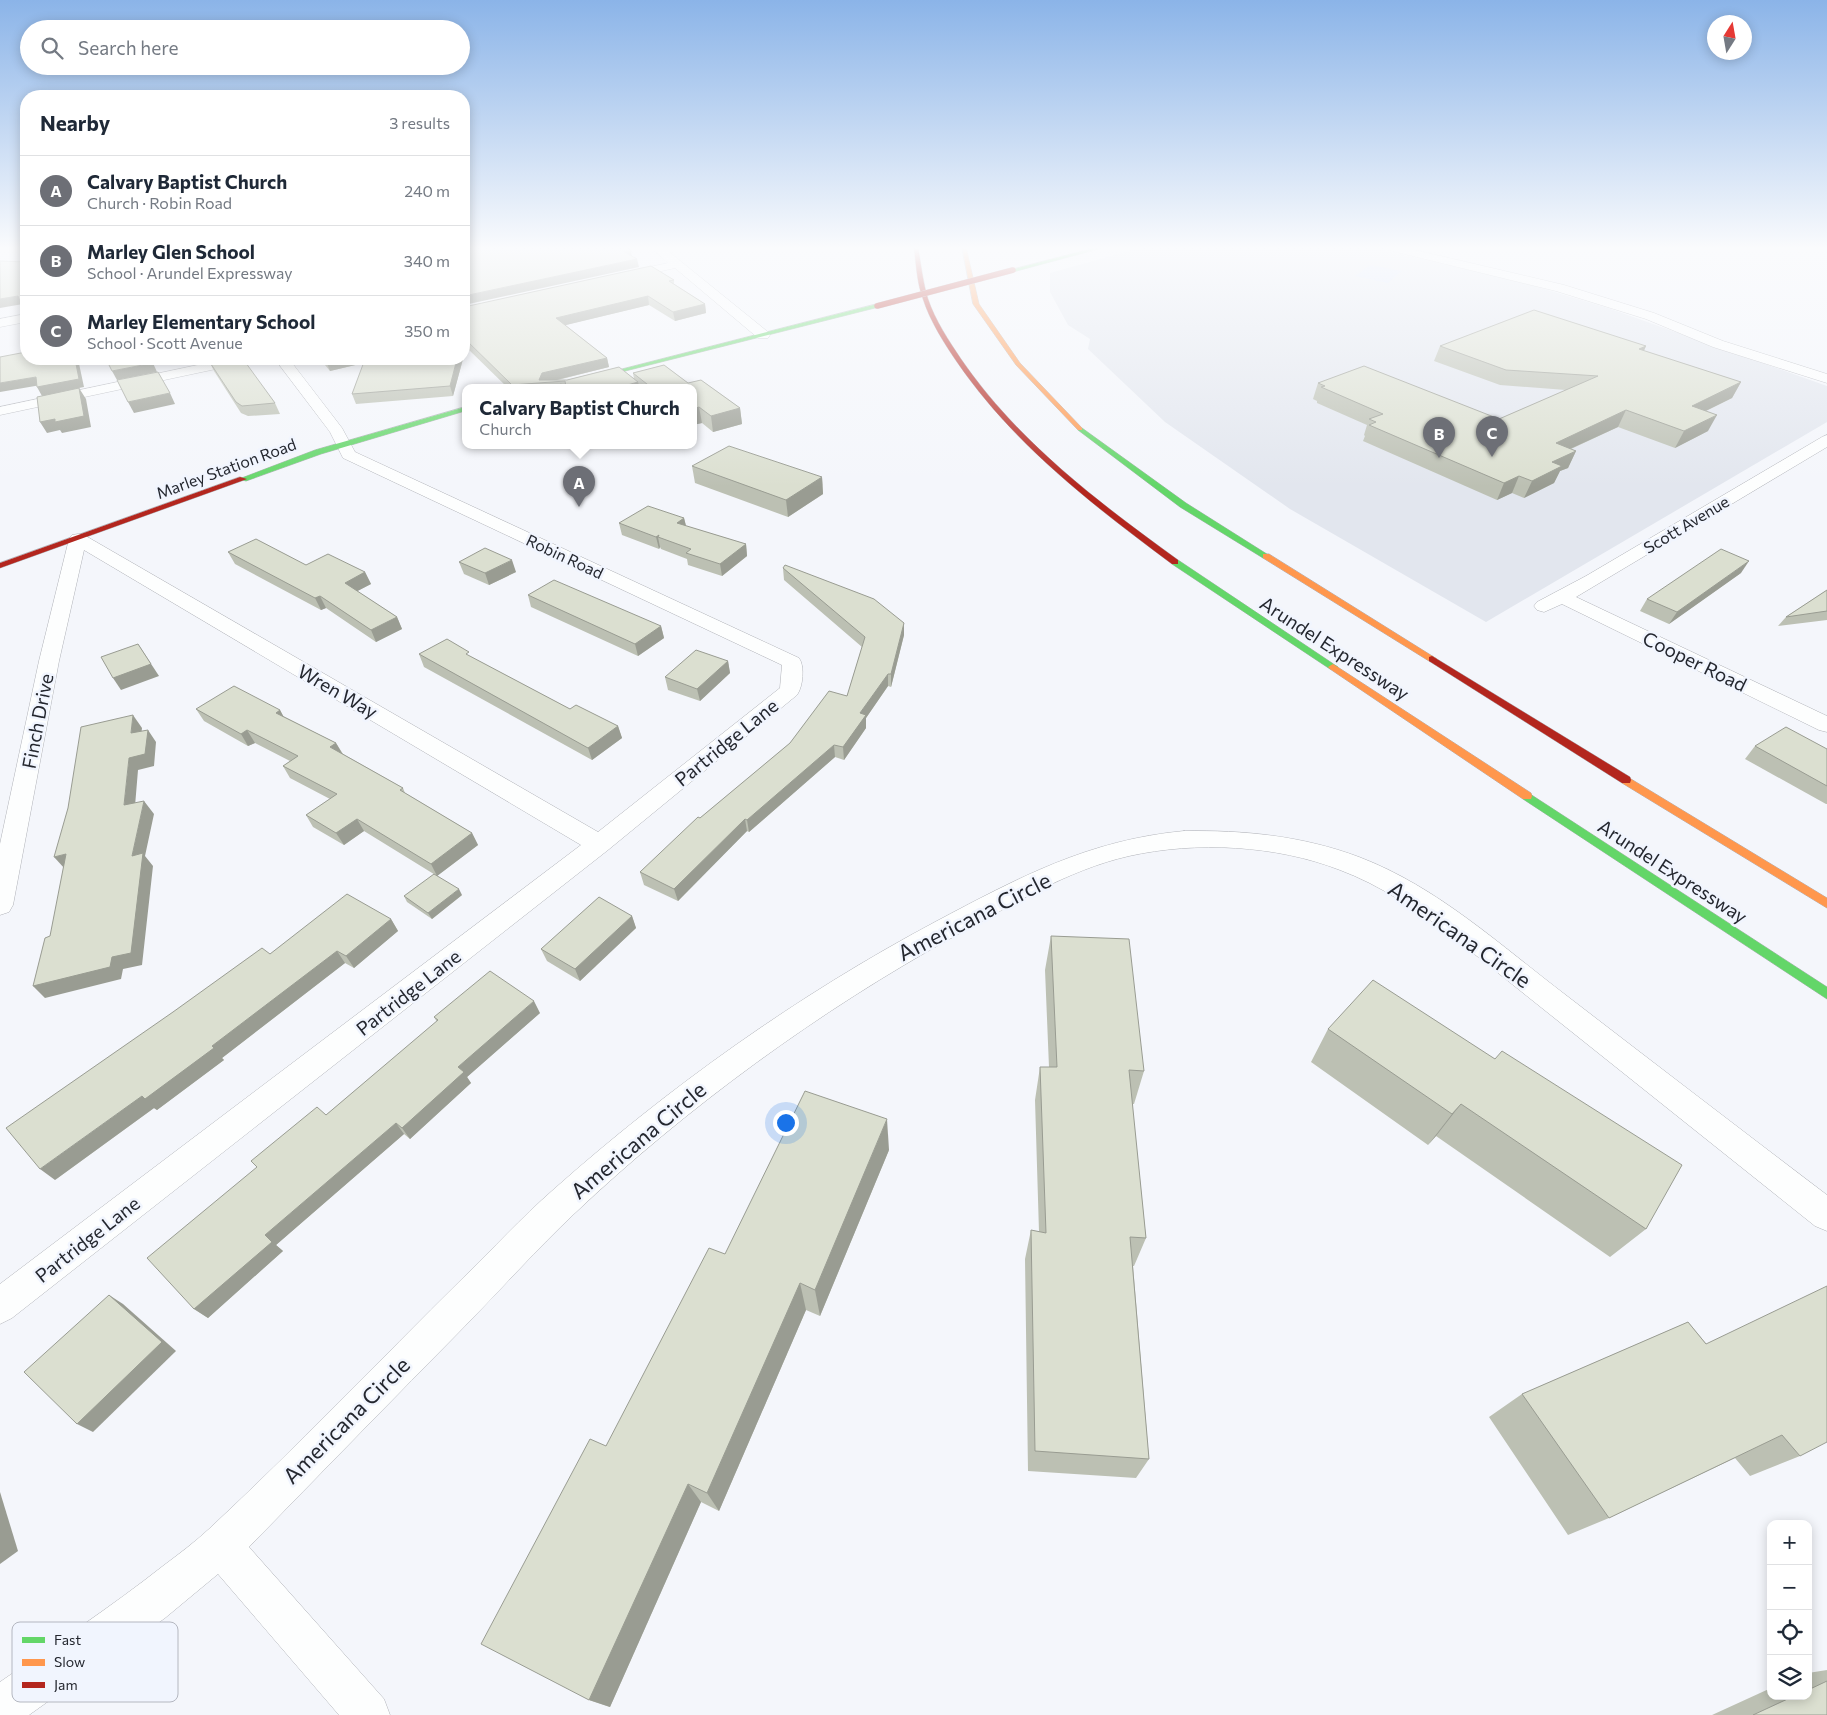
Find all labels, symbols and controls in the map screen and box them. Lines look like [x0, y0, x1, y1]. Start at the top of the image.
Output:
north arrow [1707, 15, 1752, 60]
search box [20, 20, 470, 75]
icon: search [38, 34, 66, 62]
text: Search here [78, 36, 178, 59]
text: Nearby [40, 110, 110, 135]
text: 3 results [389, 113, 450, 132]
text: Calvary Baptist Church [87, 170, 287, 193]
text: A [50, 181, 62, 200]
text: 240 m [404, 181, 450, 200]
text: Church · Robin Road [87, 193, 232, 212]
text: Marley Glen School [87, 240, 255, 263]
text: B [51, 251, 61, 270]
text: 340 m [404, 251, 450, 270]
text: School · Arundel Expressway [87, 263, 292, 282]
text: Marley Elementary School [87, 310, 315, 333]
text: C [51, 321, 61, 340]
text: 350 m [404, 321, 450, 340]
text: School · Scott Avenue [87, 333, 243, 352]
popup [462, 384, 697, 449]
text: Calvary Baptist Church [479, 396, 680, 419]
pin: C [1476, 416, 1508, 457]
pin: B [1423, 417, 1455, 458]
text: Church [479, 419, 532, 438]
street label: Marley Station Road [153, 434, 299, 502]
pin: A [563, 466, 595, 507]
street label: Scott Avenue [1640, 491, 1732, 557]
street label: Robin Road [523, 530, 607, 582]
street label: Arundel Expressway [1256, 591, 1414, 705]
street label: Cooper Road [1639, 626, 1751, 696]
street label: Wren Way [294, 659, 382, 723]
street label: Finch Drive [17, 671, 57, 771]
street label: Partridge Lane [670, 693, 782, 791]
street label: Arundel Expressway [1594, 814, 1752, 928]
street label: Americana Circle [893, 866, 1055, 966]
street label: Americana Circle [1383, 875, 1537, 993]
street label: Partridge Lane [351, 944, 465, 1040]
street label: Americana Circle [565, 1076, 711, 1204]
your location [773, 1110, 799, 1136]
street label: Partridge Lane [30, 1191, 144, 1287]
street label: Americana Circle [277, 1351, 415, 1489]
map controls [1767, 1520, 1812, 1700]
button: + [1767, 1520, 1812, 1565]
button: − [1767, 1565, 1812, 1610]
button: locate [1767, 1610, 1812, 1655]
legend [12, 1622, 178, 1702]
text: Fast [54, 1631, 81, 1648]
text: Slow [54, 1653, 85, 1670]
button: layers [1767, 1655, 1812, 1700]
text: Jam [54, 1676, 78, 1693]

